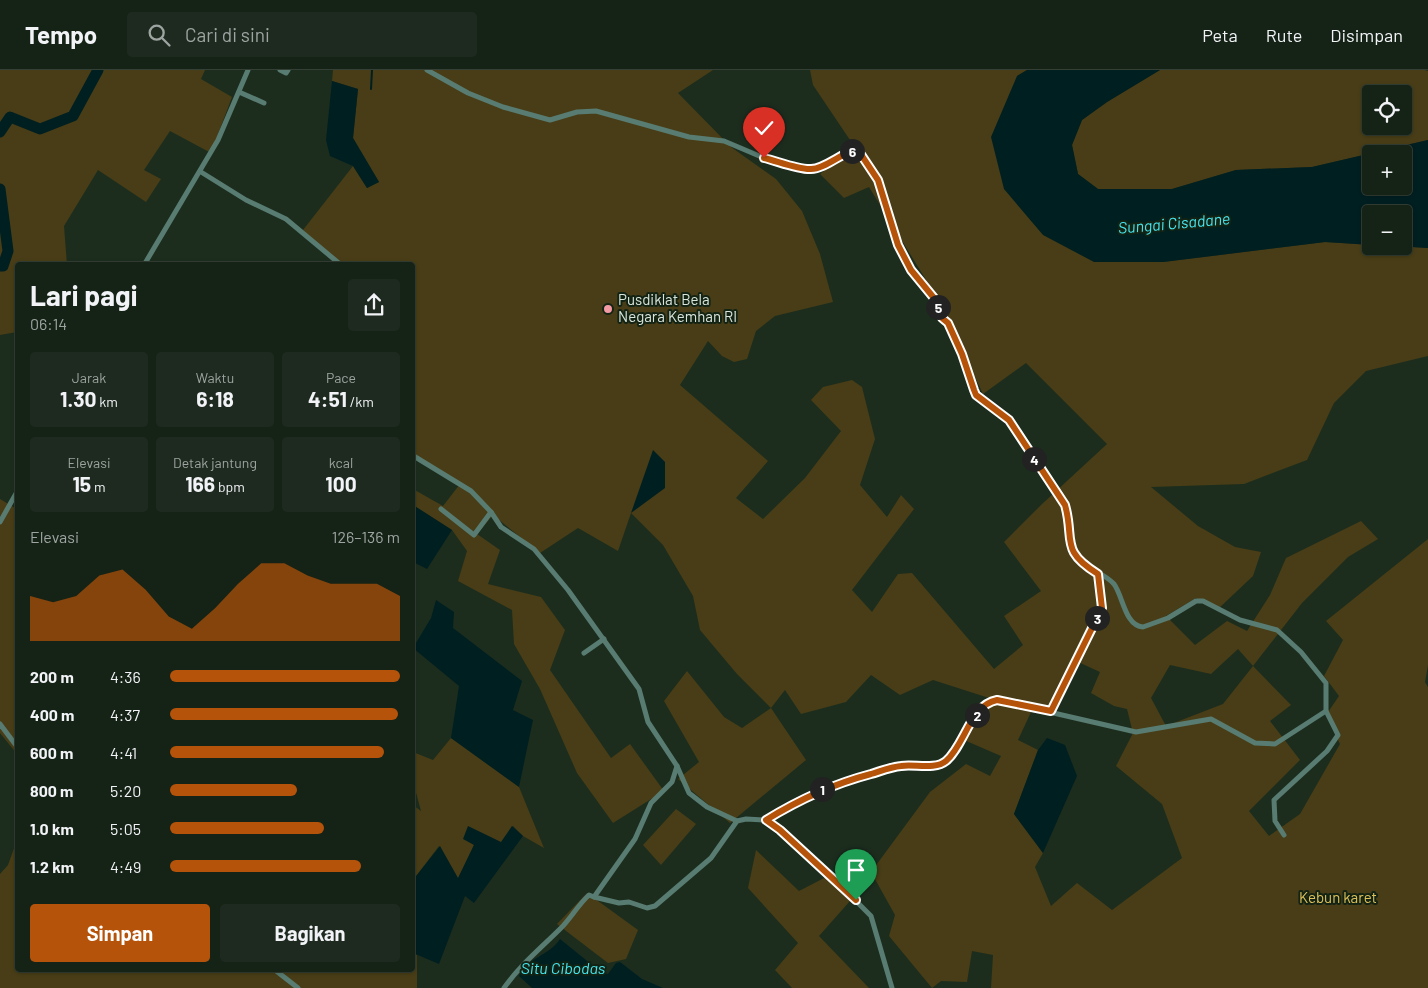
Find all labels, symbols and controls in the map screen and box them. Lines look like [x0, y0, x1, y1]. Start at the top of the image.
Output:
search box [127, 12, 477, 57]
text: Tempo [25, 20, 97, 49]
icon: search [145, 21, 173, 49]
text: Cari di sini [185, 23, 270, 46]
text: Peta [1202, 24, 1238, 46]
text: Rute [1266, 24, 1302, 46]
text: Disimpan [1330, 24, 1403, 46]
map controls [1362, 85, 1412, 255]
button: locate [1362, 85, 1412, 135]
pin [743, 107, 785, 158]
icon: check [750, 114, 778, 142]
pin: 6 [840, 138, 864, 164]
text: 6 [849, 143, 856, 160]
button: + [1362, 145, 1412, 195]
button: − [1362, 205, 1412, 255]
water label: Sungai Cisadane [1117, 208, 1231, 237]
text: Lari pagi [30, 278, 138, 312]
button: share [348, 279, 400, 331]
place label: Pusdiklat Bela Negara Kemhan RI [618, 290, 737, 325]
pin: 5 [926, 294, 950, 320]
text: 5 [935, 299, 942, 316]
marker: Pusdiklat Bela Negara Kemhan RI [602, 303, 614, 315]
text: 06:14 [30, 314, 67, 333]
text: Jarak [72, 369, 106, 386]
text: Waktu [196, 369, 234, 386]
text: Pace [326, 369, 356, 386]
text: 1.30 [60, 386, 97, 411]
text: 6:18 [196, 386, 234, 411]
text: 4:51 [308, 386, 347, 411]
text: km [97, 393, 118, 410]
text: /km [347, 393, 374, 410]
pin: 4 [1022, 446, 1046, 472]
text: 4 [1030, 451, 1039, 468]
text: Elevasi [68, 454, 110, 471]
text: Detak jantung [173, 454, 257, 471]
text: kcal [329, 454, 353, 471]
text: 15 [72, 471, 91, 496]
text: 166 [185, 471, 215, 496]
text: 100 [325, 471, 357, 496]
text: m [91, 478, 106, 495]
text: bpm [215, 478, 245, 495]
text: Elevasi [30, 527, 79, 546]
text: 126–136 m [332, 527, 400, 546]
pin: 3 [1084, 606, 1110, 630]
text: 3 [1094, 610, 1101, 627]
text: 200 m [30, 667, 74, 686]
text: 4:36 [110, 667, 141, 686]
pin: 2 [964, 702, 990, 728]
text: 400 m [30, 705, 74, 724]
text: 4:37 [110, 705, 140, 724]
text: 2 [974, 707, 981, 724]
text: 600 m [30, 743, 73, 762]
text: 4:41 [110, 743, 137, 762]
pin: 1 [810, 776, 834, 802]
text: 800 m [30, 781, 73, 800]
text: 5:20 [110, 781, 141, 800]
text: 1 [820, 781, 825, 798]
text: 1.0 km [30, 819, 74, 838]
text: 5:05 [110, 819, 141, 838]
pin [835, 849, 877, 900]
icon: arrive [842, 856, 870, 884]
text: 1.2 km [30, 857, 74, 876]
text: 4:49 [110, 857, 141, 876]
park label: Kebun karet [1299, 888, 1377, 906]
button: Simpan [30, 904, 210, 962]
button: Bagikan [220, 904, 400, 962]
water label: Situ Cibodas [521, 958, 606, 977]

